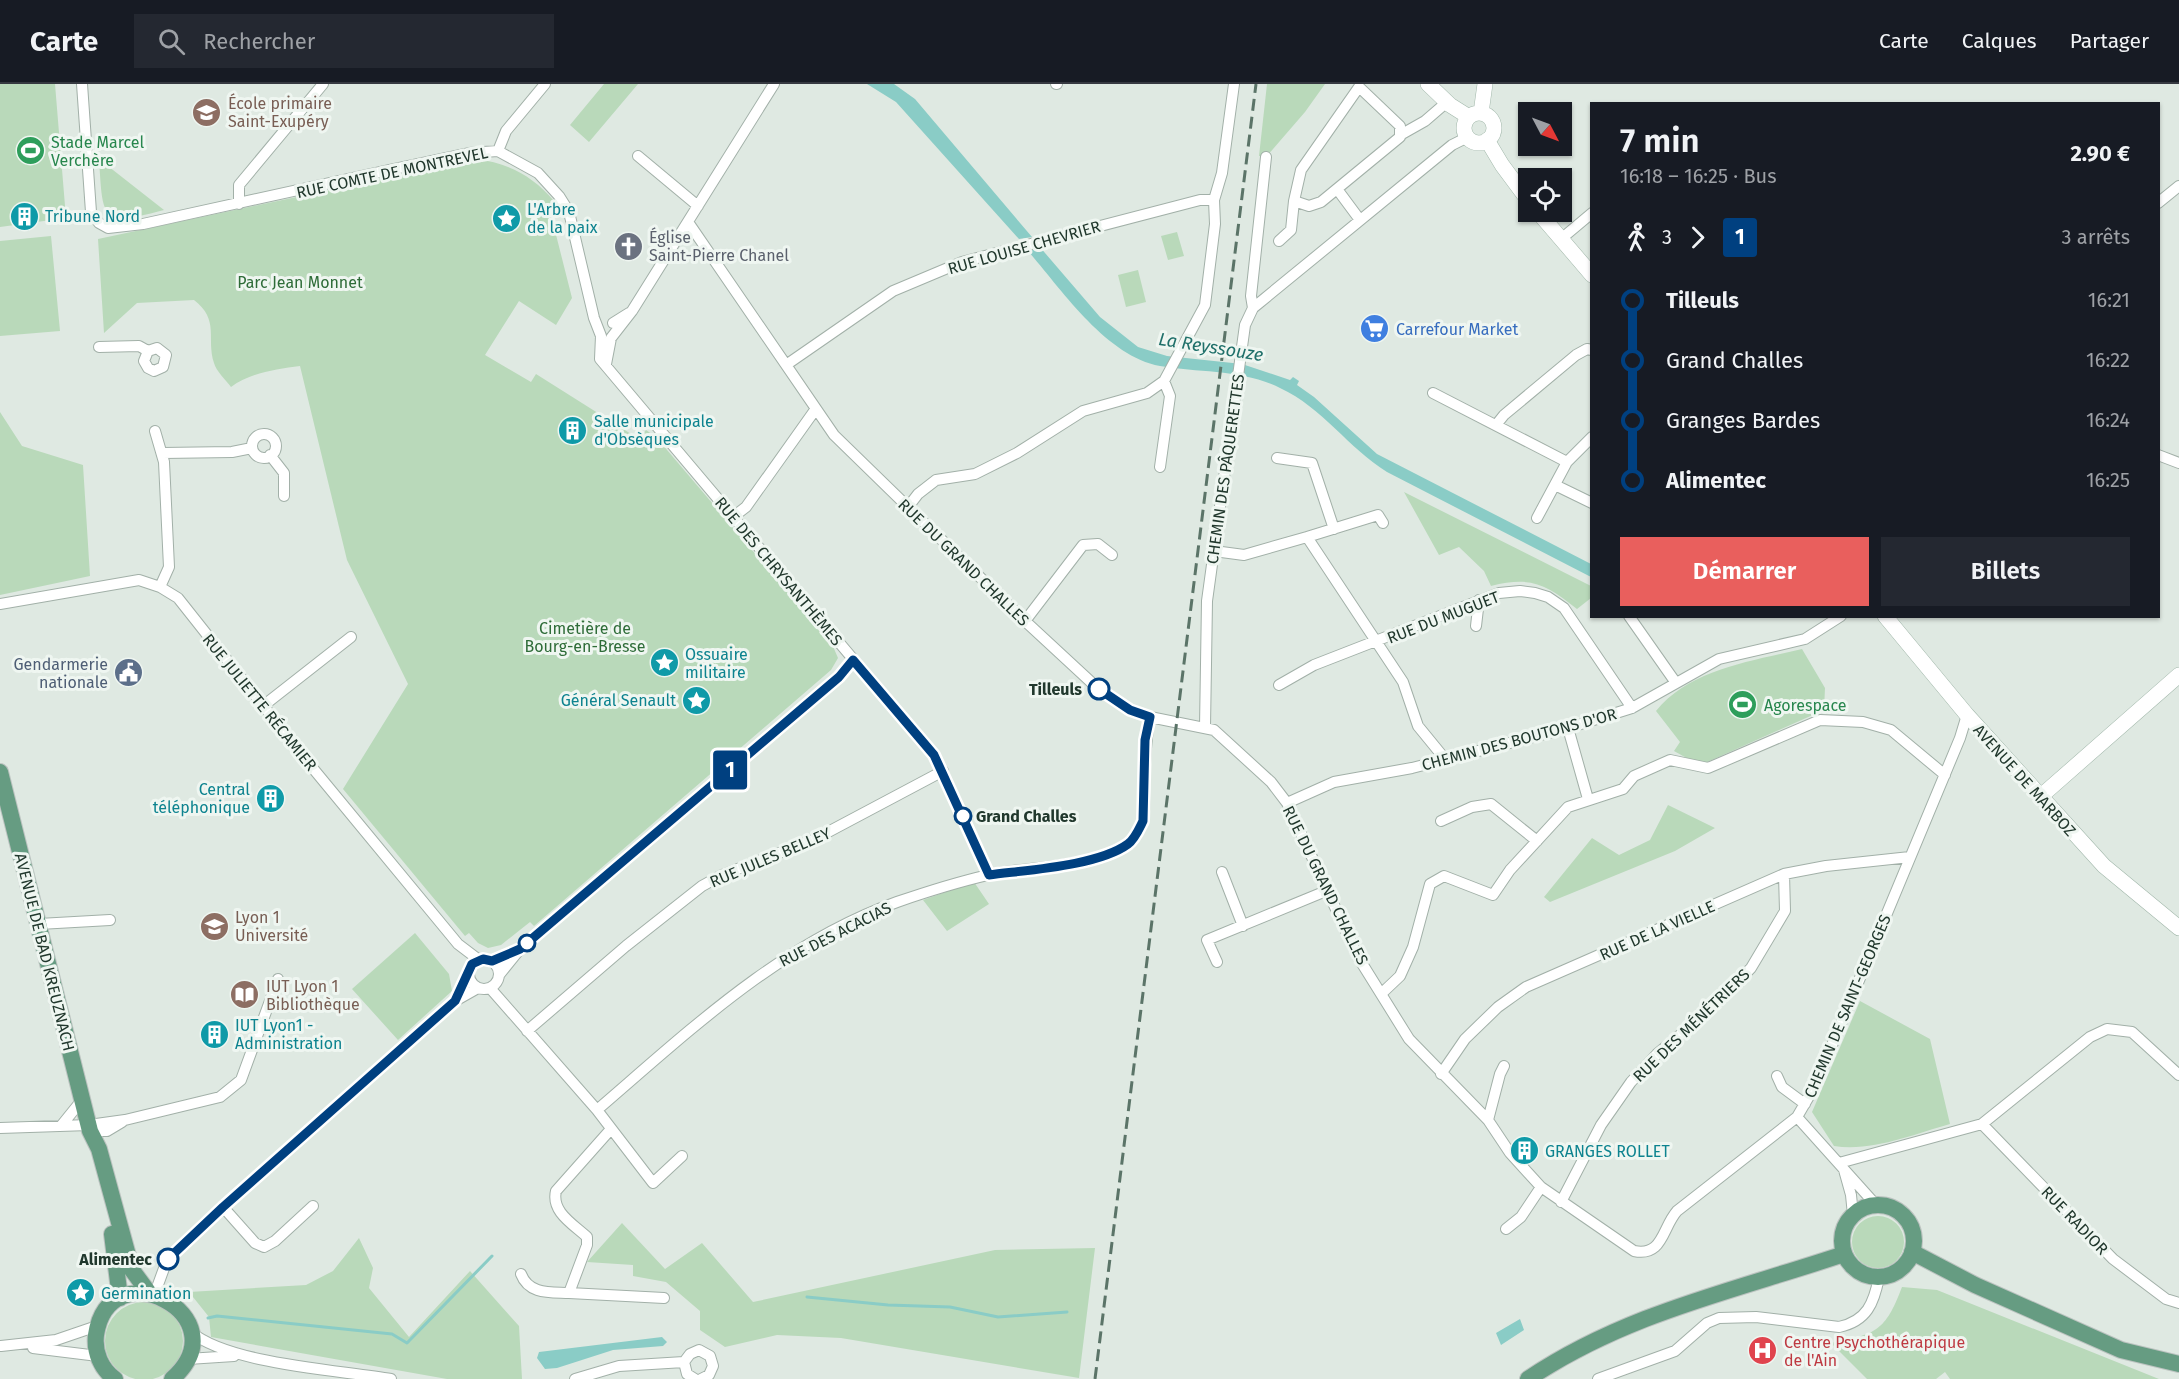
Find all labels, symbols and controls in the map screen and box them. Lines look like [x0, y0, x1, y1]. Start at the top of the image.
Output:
search box [134, 14, 554, 68]
text: Carte [30, 25, 98, 58]
icon: search [155, 25, 188, 58]
text: Rechercher [203, 28, 315, 55]
text: Carte [1879, 28, 1929, 54]
text: Calques [1962, 28, 2037, 54]
text: Partager [2070, 28, 2149, 54]
place label: École primaire Saint-Exupéry [228, 93, 332, 131]
school or university icon: École primaire Saint-Exupéry [191, 96, 223, 128]
north arrow [1518, 102, 1572, 156]
map controls [1518, 102, 1572, 222]
text: 7 min [1620, 121, 1700, 161]
place label: Stade Marcel Verchère [51, 133, 145, 170]
sports icon: Stade Marcel Verchère [14, 135, 46, 167]
text: 2.90 € [2070, 140, 2130, 167]
street label: RUE COMTE DE MONTREVEL [295, 143, 490, 202]
text: 16:18 – 16:25 · Bus [1620, 164, 1777, 188]
button: locate [1518, 168, 1572, 222]
building icon: Tribune Nord [8, 200, 40, 232]
place label: L'Arbre de la paix [527, 200, 598, 237]
place icon: L'Arbre de la paix [490, 202, 522, 234]
place label: Tribune Nord [45, 207, 140, 226]
street label: RUE LOUISE CHEVRIER [946, 216, 1103, 278]
icon: walk [1620, 221, 1653, 254]
icon: forward [1681, 221, 1714, 254]
text: 1 [1735, 224, 1745, 250]
text: 3 [1662, 225, 1672, 249]
text: 3 arrêts [2062, 225, 2130, 249]
place label: Église Saint-Pierre Chanel [649, 227, 789, 265]
church icon: Église Saint-Pierre Chanel [612, 230, 644, 262]
park label: Parc Jean Monnet [237, 273, 363, 292]
text: Tilleuls [1666, 287, 1739, 314]
text: 16:21 [2088, 288, 2130, 312]
supermarket icon: Carrefour Market [1359, 313, 1391, 345]
place label: Carrefour Market [1396, 320, 1518, 339]
water label: La Reyssouze [1157, 328, 1265, 366]
text: Grand Challes [1666, 347, 1803, 374]
text: 16:22 [2086, 348, 2130, 372]
street label: CHEMIN DES PÂQUERETTES [1202, 372, 1248, 565]
text: Granges Bardes [1666, 407, 1820, 434]
text: 16:24 [2086, 408, 2130, 432]
place label: Salle municipale d'Obsèques [594, 412, 714, 449]
building icon: Salle municipale d'Obsèques [557, 414, 589, 446]
text: Alimentec [1666, 467, 1766, 494]
text: 16:25 [2086, 468, 2130, 492]
street label: RUE DES CHRYSANTHÈMES [711, 492, 847, 650]
street label: RUE DU GRAND CHALLES [894, 495, 1033, 630]
button: Démarrer [1620, 537, 1869, 606]
button: Billets [1881, 537, 2130, 606]
street label: RUE DU MUGUET [1384, 587, 1503, 648]
park label: Cimetière de Bourg-en-Bresse [524, 619, 646, 656]
street label: RUE JULIETTE RÉCAMIER [199, 629, 322, 775]
place label: Ossuaire militaire [685, 645, 748, 682]
place icon: Ossuaire militaire [648, 647, 680, 679]
place label: Gendarmerie nationale [14, 655, 108, 692]
public building icon: Gendarmerie nationale [113, 657, 145, 689]
marker: Tilleuls [1088, 678, 1110, 700]
place label: Tilleuls [1029, 680, 1082, 699]
place icon: Général Senault [681, 684, 713, 716]
sports icon: Agorespace [1727, 689, 1759, 721]
place label: Général Senault [561, 691, 676, 710]
place label: Agorespace [1764, 696, 1847, 715]
street label: CHEMIN DES BOUTONS D'OR [1420, 704, 1619, 775]
street label: AVENUE DE MARBOZ [1969, 721, 2080, 840]
line badge: 1 [710, 750, 750, 790]
text: 1 [725, 757, 735, 783]
place label: Central téléphonique [153, 780, 250, 817]
building icon: Central téléphonique [255, 782, 287, 814]
street label: RUE DU GRAND CHALLES [1279, 803, 1372, 968]
marker: Grand Challes [954, 807, 972, 825]
place label: Grand Challes [976, 807, 1077, 826]
street label: RUE JULES BELLEY [707, 823, 834, 891]
street label: AVENUE DE BAD KREUZNACH [11, 851, 78, 1053]
street label: RUE DE LA VIELLE [1597, 897, 1718, 964]
street label: RUE DES ACACIAS [776, 898, 895, 971]
place label: Lyon 1 Université [235, 908, 308, 945]
school or university icon: Lyon 1 Université [198, 910, 230, 942]
street label: CHEMIN DE SAINT-GEORGES [1800, 911, 1895, 1101]
unlabelled marker [518, 934, 536, 952]
street label: RUE DES MÉNÉTRIERS [1628, 964, 1754, 1086]
place label: IUT Lyon 1 Bibliothèque [266, 977, 360, 1014]
library icon: IUT Lyon 1 Bibliothèque [229, 979, 261, 1011]
place label: IUT Lyon1 - Administration [235, 1016, 342, 1053]
building icon: IUT Lyon1 - Administration [198, 1018, 230, 1050]
building icon: GRANGES ROLLET [1508, 1135, 1540, 1167]
place label: GRANGES ROLLET [1545, 1142, 1670, 1161]
street label: RUE RADIOR [2037, 1182, 2112, 1259]
marker: Alimentec [157, 1248, 179, 1270]
place label: Alimentec [78, 1250, 152, 1269]
place icon: Germination [64, 1277, 96, 1309]
place label: Germination [101, 1284, 191, 1303]
place label: Centre Psychothérapique de l'Ain [1784, 1333, 1965, 1370]
hospital icon: Centre Psychothérapique de l'Ain [1747, 1335, 1779, 1367]

